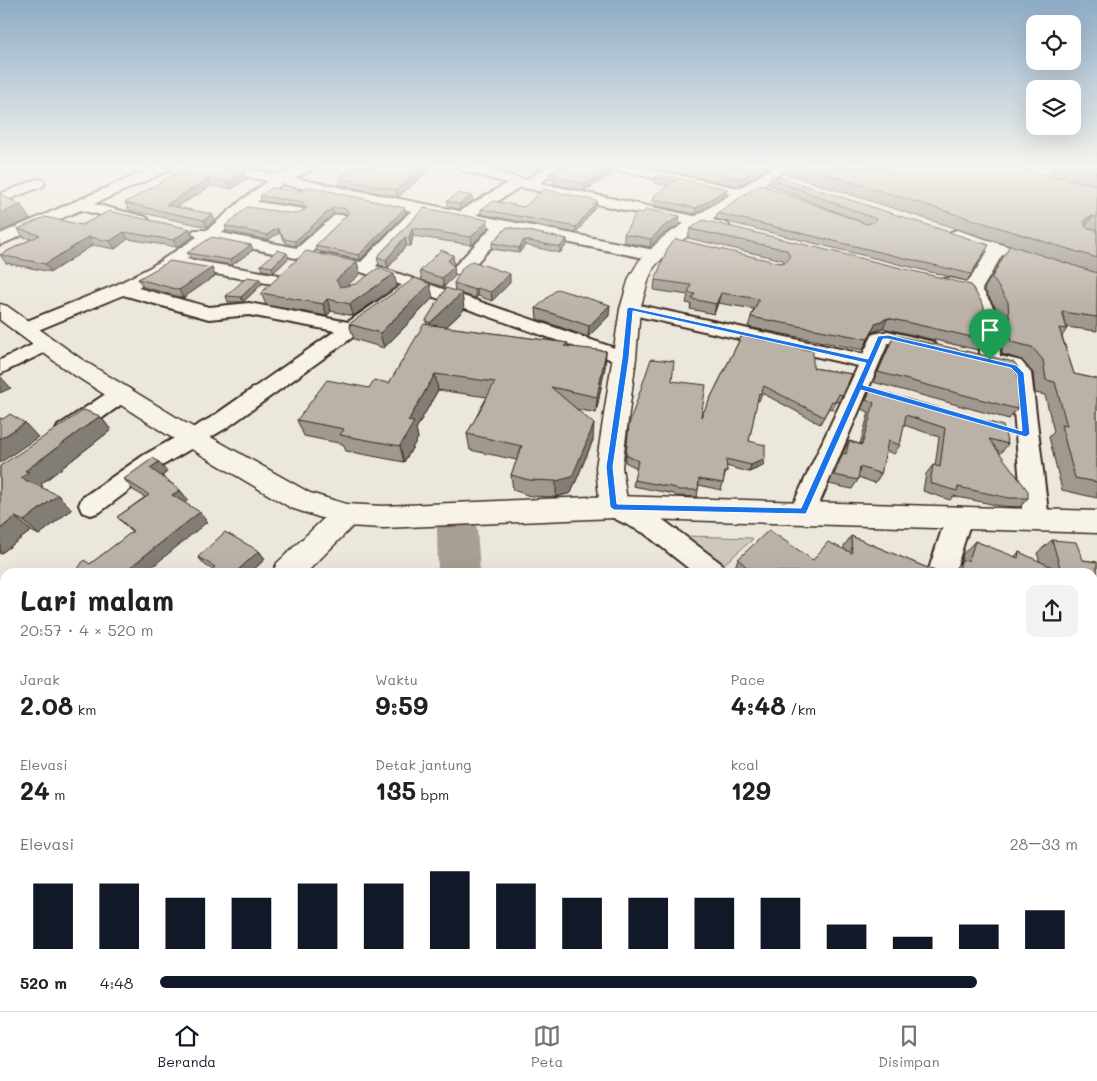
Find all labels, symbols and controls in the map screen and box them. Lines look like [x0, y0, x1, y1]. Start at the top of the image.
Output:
map controls [1026, 15, 1081, 135]
button: locate [1026, 15, 1081, 70]
button: layers [1026, 80, 1081, 135]
pin [969, 309, 1011, 360]
icon: arrive [976, 316, 1004, 344]
text: Lari malam [20, 582, 174, 618]
button: share [1026, 585, 1078, 637]
text: 20:57 · 4 × 520 m [20, 619, 153, 640]
text: Jarak [20, 670, 60, 689]
text: Waktu [375, 670, 418, 689]
text: Pace [731, 670, 765, 689]
text: 2.08 [20, 689, 73, 721]
text: 9:59 [375, 689, 428, 721]
text: 4:48 [731, 689, 786, 721]
text: km [73, 700, 96, 719]
text: /km [786, 700, 816, 719]
text: Elevasi [20, 755, 67, 774]
text: Detak jantung [375, 755, 471, 774]
text: kcal [731, 755, 759, 774]
text: 24 [20, 774, 50, 806]
text: 135 [375, 774, 416, 806]
text: 129 [731, 774, 771, 806]
text: m [50, 785, 65, 804]
text: bpm [416, 785, 449, 804]
text: Elevasi [20, 833, 74, 854]
text: 28–33 m [1010, 833, 1078, 854]
text: 520 m [20, 972, 67, 993]
text: 4:48 [100, 972, 133, 993]
tab: Beranda [158, 1022, 216, 1071]
tab: Peta [531, 1022, 563, 1071]
tab: Disimpan [878, 1022, 939, 1071]

